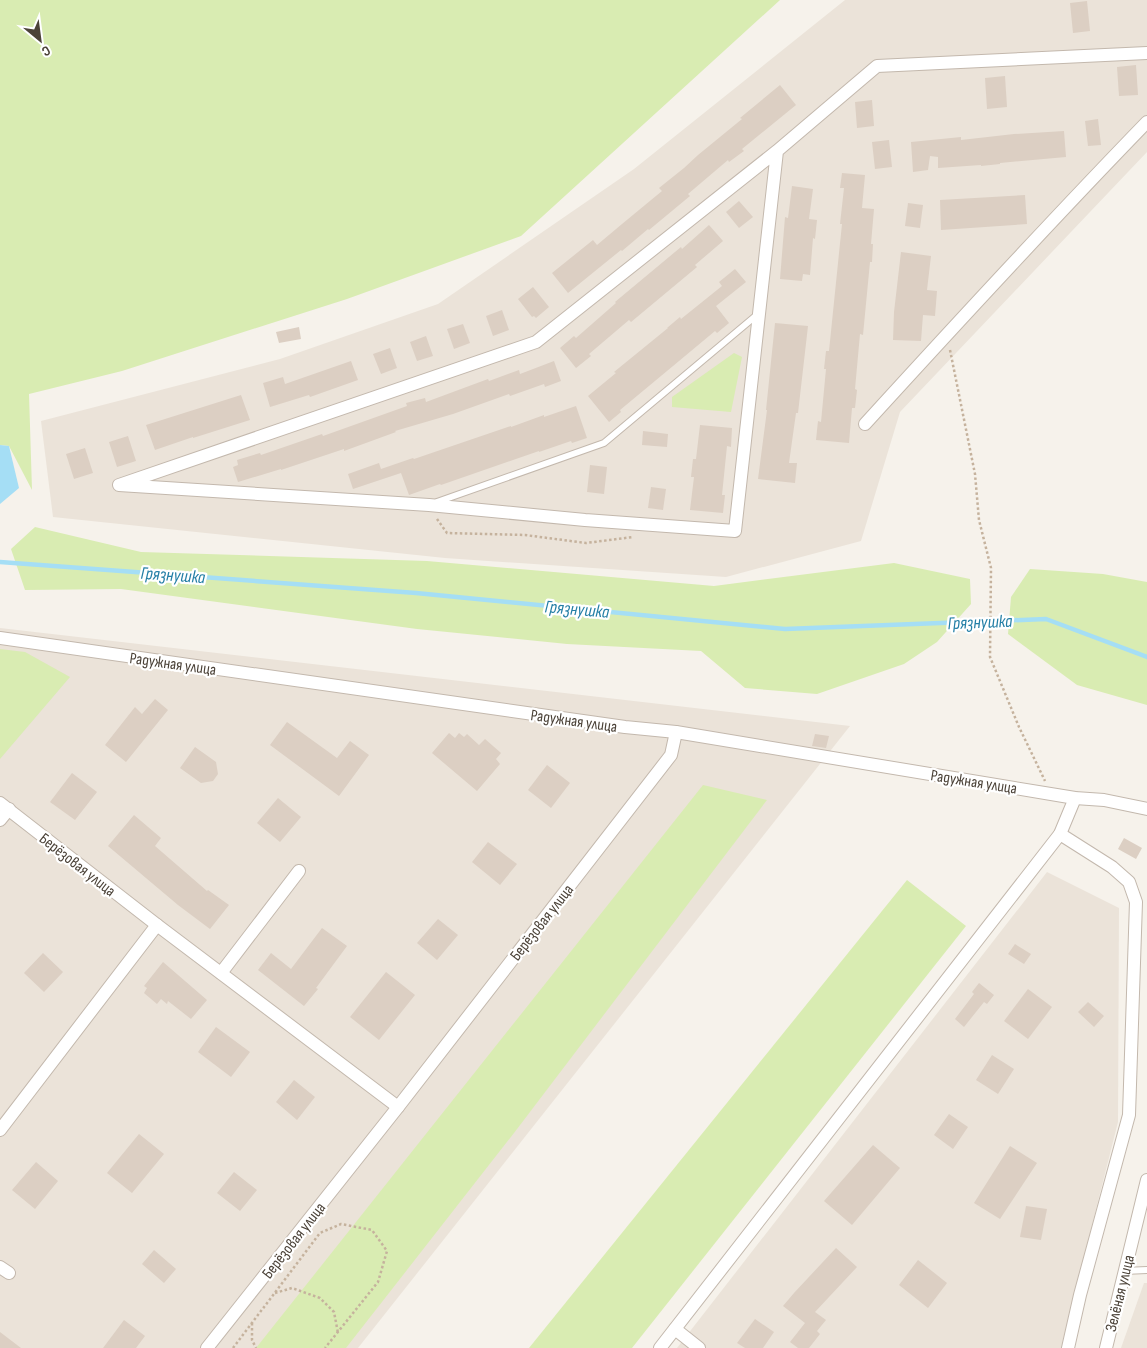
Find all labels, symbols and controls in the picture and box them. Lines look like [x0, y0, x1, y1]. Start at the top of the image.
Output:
north arrow [15, 15, 65, 65]
text: С [39, 42, 53, 60]
water label: Грязнушка [140, 563, 207, 588]
water label: Грязнушка [544, 596, 611, 623]
water label: Грязнушка [947, 611, 1013, 634]
street label: Радужная улица [128, 649, 217, 680]
street label: Радужная улица [529, 706, 618, 737]
street label: Радужная улица [929, 766, 1018, 799]
street label: Берёзовая улица [35, 829, 119, 901]
street label: Берёзовая улица [506, 881, 578, 965]
street label: Берёзовая улица [258, 1199, 330, 1283]
street label: Зелёная улица [1102, 1253, 1139, 1334]

